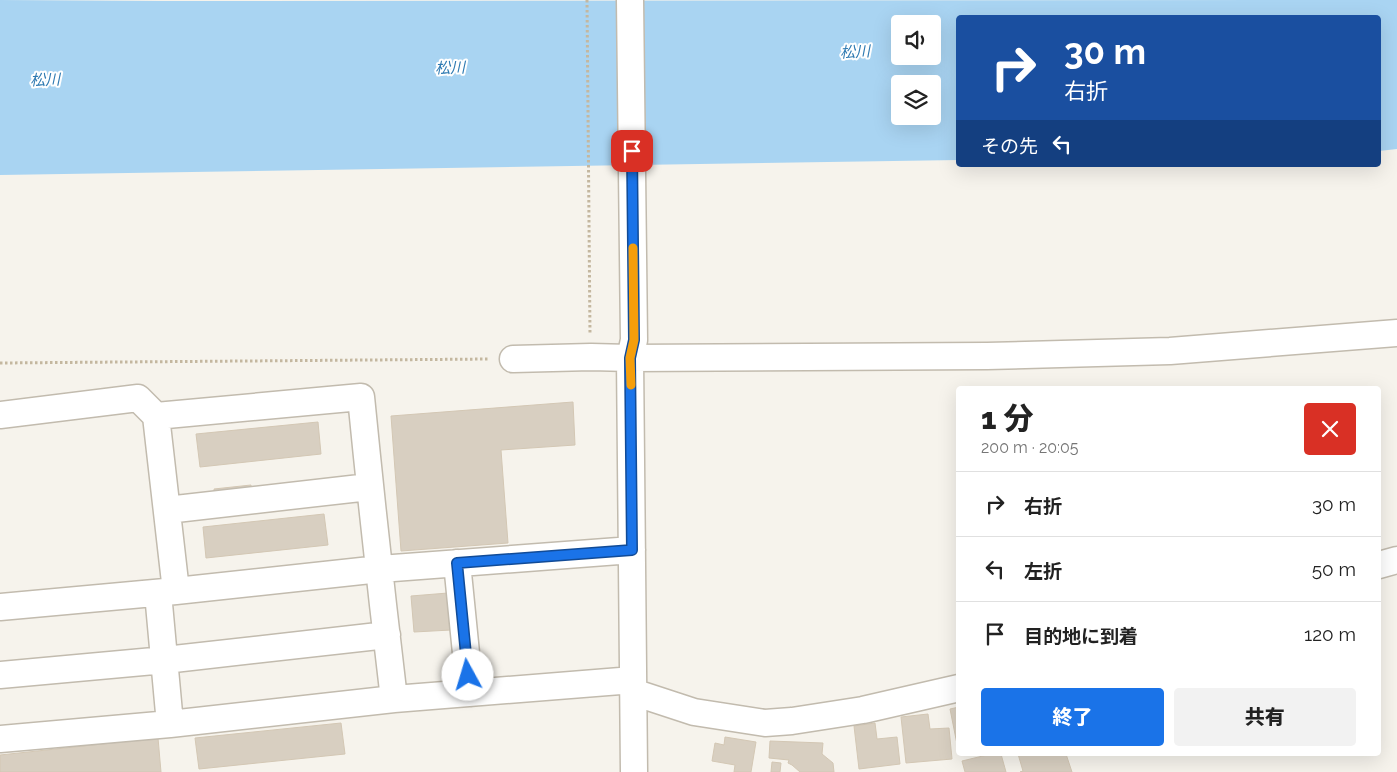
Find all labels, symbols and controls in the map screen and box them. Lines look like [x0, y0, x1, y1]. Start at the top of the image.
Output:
map controls [891, 15, 941, 125]
button: sound [891, 15, 941, 65]
text: 30 m [1064, 31, 1146, 72]
icon: right [981, 35, 1046, 100]
water label: 松川 [840, 42, 872, 62]
water label: 松川 [435, 58, 467, 78]
water label: 松川 [30, 70, 62, 90]
button: layers [891, 75, 941, 125]
text: 右折 [1064, 78, 1108, 104]
pin [611, 130, 653, 172]
icon: left [1048, 130, 1076, 158]
text: その先 [981, 135, 1038, 157]
icon: arrive [618, 137, 646, 165]
text: 1 分 [981, 401, 1034, 436]
button: close [1304, 403, 1356, 455]
text: 200 m · 20:05 [981, 438, 1079, 457]
icon: right [981, 490, 1009, 518]
text: 30 m [1312, 493, 1356, 515]
text: 右折 [1024, 495, 1062, 517]
icon: left [981, 555, 1009, 583]
text: 50 m [1312, 558, 1356, 580]
text: 左折 [1024, 560, 1062, 582]
icon: arrive [981, 620, 1009, 648]
text: 120 m [1304, 623, 1356, 645]
text: 目的地に到着 [1024, 625, 1138, 647]
position arrow [441, 648, 493, 700]
button: 終了 [981, 688, 1164, 746]
button: 共有 [1174, 688, 1356, 746]

